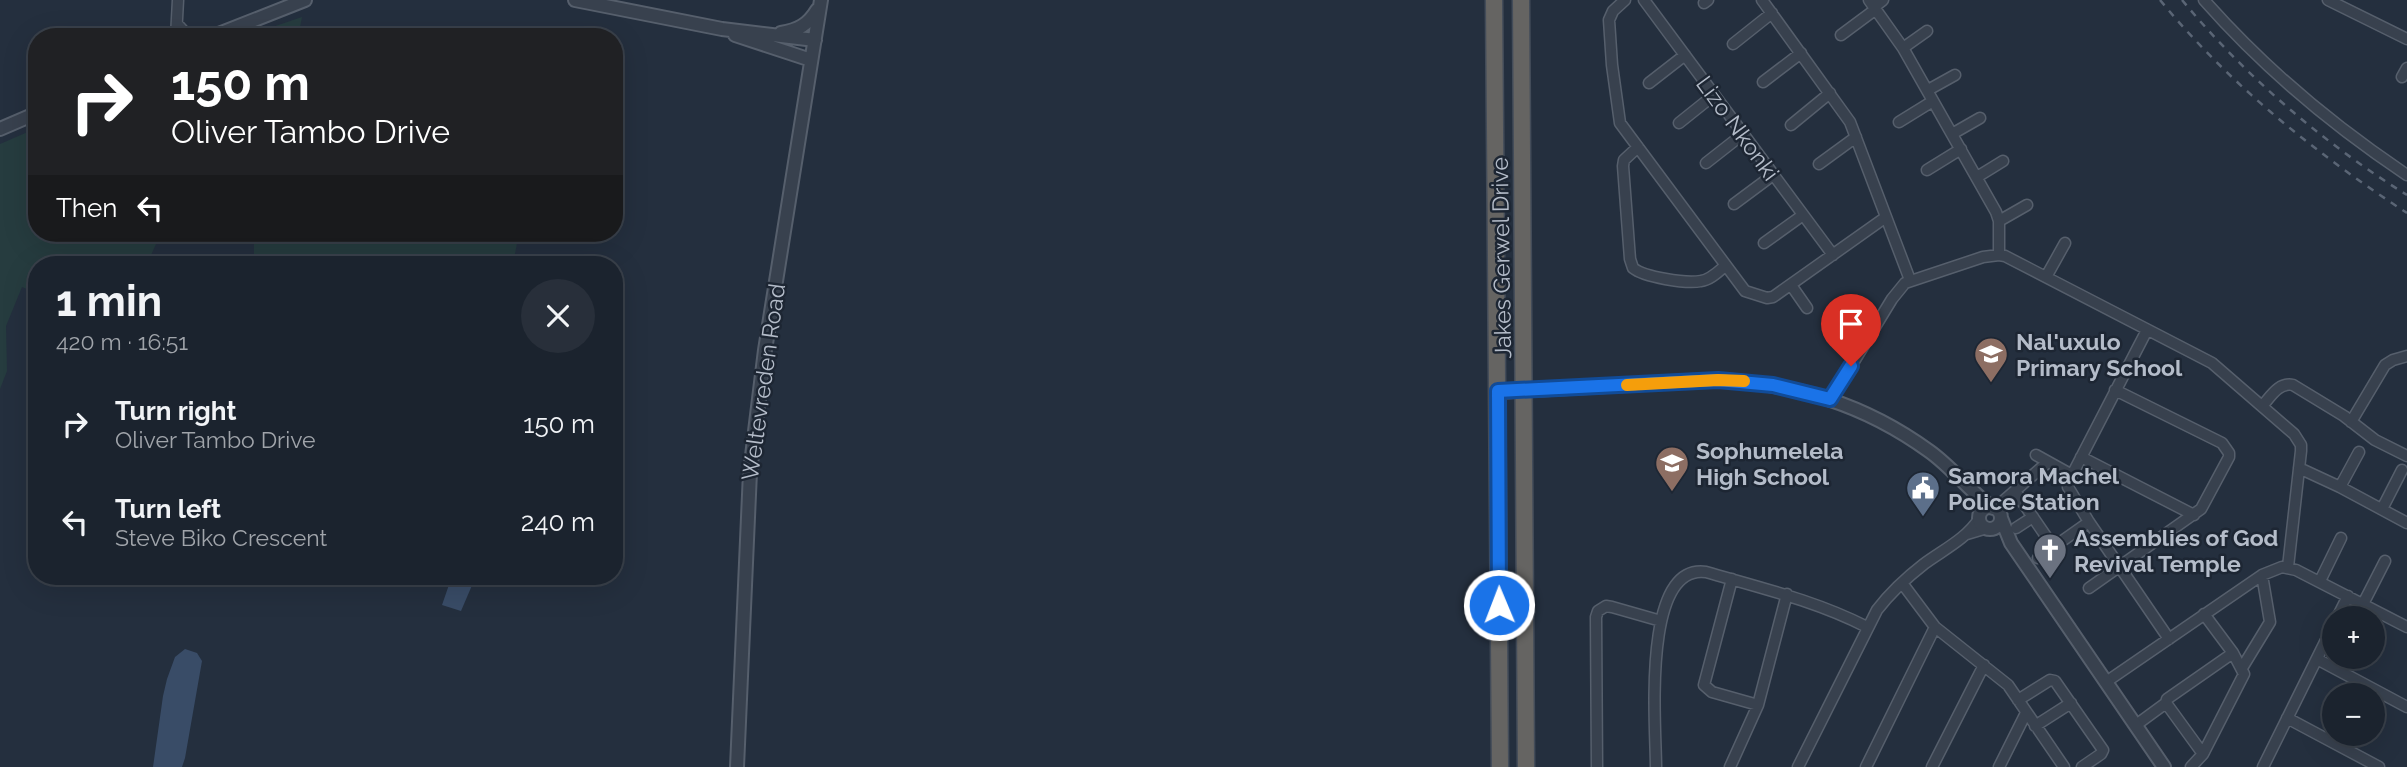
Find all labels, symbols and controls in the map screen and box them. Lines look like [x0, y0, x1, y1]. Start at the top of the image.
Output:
text: 150 m [171, 54, 310, 111]
icon: right [56, 56, 147, 147]
street label: Lizo Nkonki [1691, 70, 1785, 186]
text: Oliver Tambo Drive [171, 113, 450, 150]
street label: Jakes Gerwel Drive [1486, 157, 1516, 359]
icon: left [131, 189, 169, 227]
text: Then [56, 193, 117, 223]
text: 1 min [56, 277, 162, 326]
button: close [521, 279, 595, 353]
street label: Weltevreden Road [736, 282, 790, 482]
pin [1821, 294, 1881, 366]
icon: arrive [1832, 305, 1870, 343]
text: 420 m · 16:51 [56, 328, 188, 355]
place label: Nal'uxulo Primary School [2016, 328, 2183, 381]
school or university icon: Nal'uxulo Primary School [1972, 335, 2010, 384]
text: Turn right [115, 396, 236, 426]
icon: right [56, 405, 94, 443]
text: 150 m [523, 409, 595, 439]
text: Oliver Tambo Drive [115, 426, 316, 453]
place label: Sophumelela High School [1696, 437, 1843, 490]
school or university icon: Sophumelela High School [1653, 444, 1691, 493]
place label: Samora Machel Police Station [1948, 462, 2120, 515]
public building icon: Samora Machel Police Station [1904, 469, 1942, 518]
text: Turn left [115, 494, 221, 524]
icon: left [56, 503, 94, 541]
text: 240 m [521, 507, 595, 537]
text: Steve Biko Crescent [115, 524, 327, 551]
place label: Assemblies of God Revival Temple [2074, 524, 2278, 577]
church icon: Assemblies of God Revival Temple [2031, 531, 2069, 580]
position arrow [1462, 568, 1536, 642]
map controls [2322, 606, 2385, 746]
button: + [2322, 606, 2385, 669]
button: − [2322, 683, 2385, 746]

